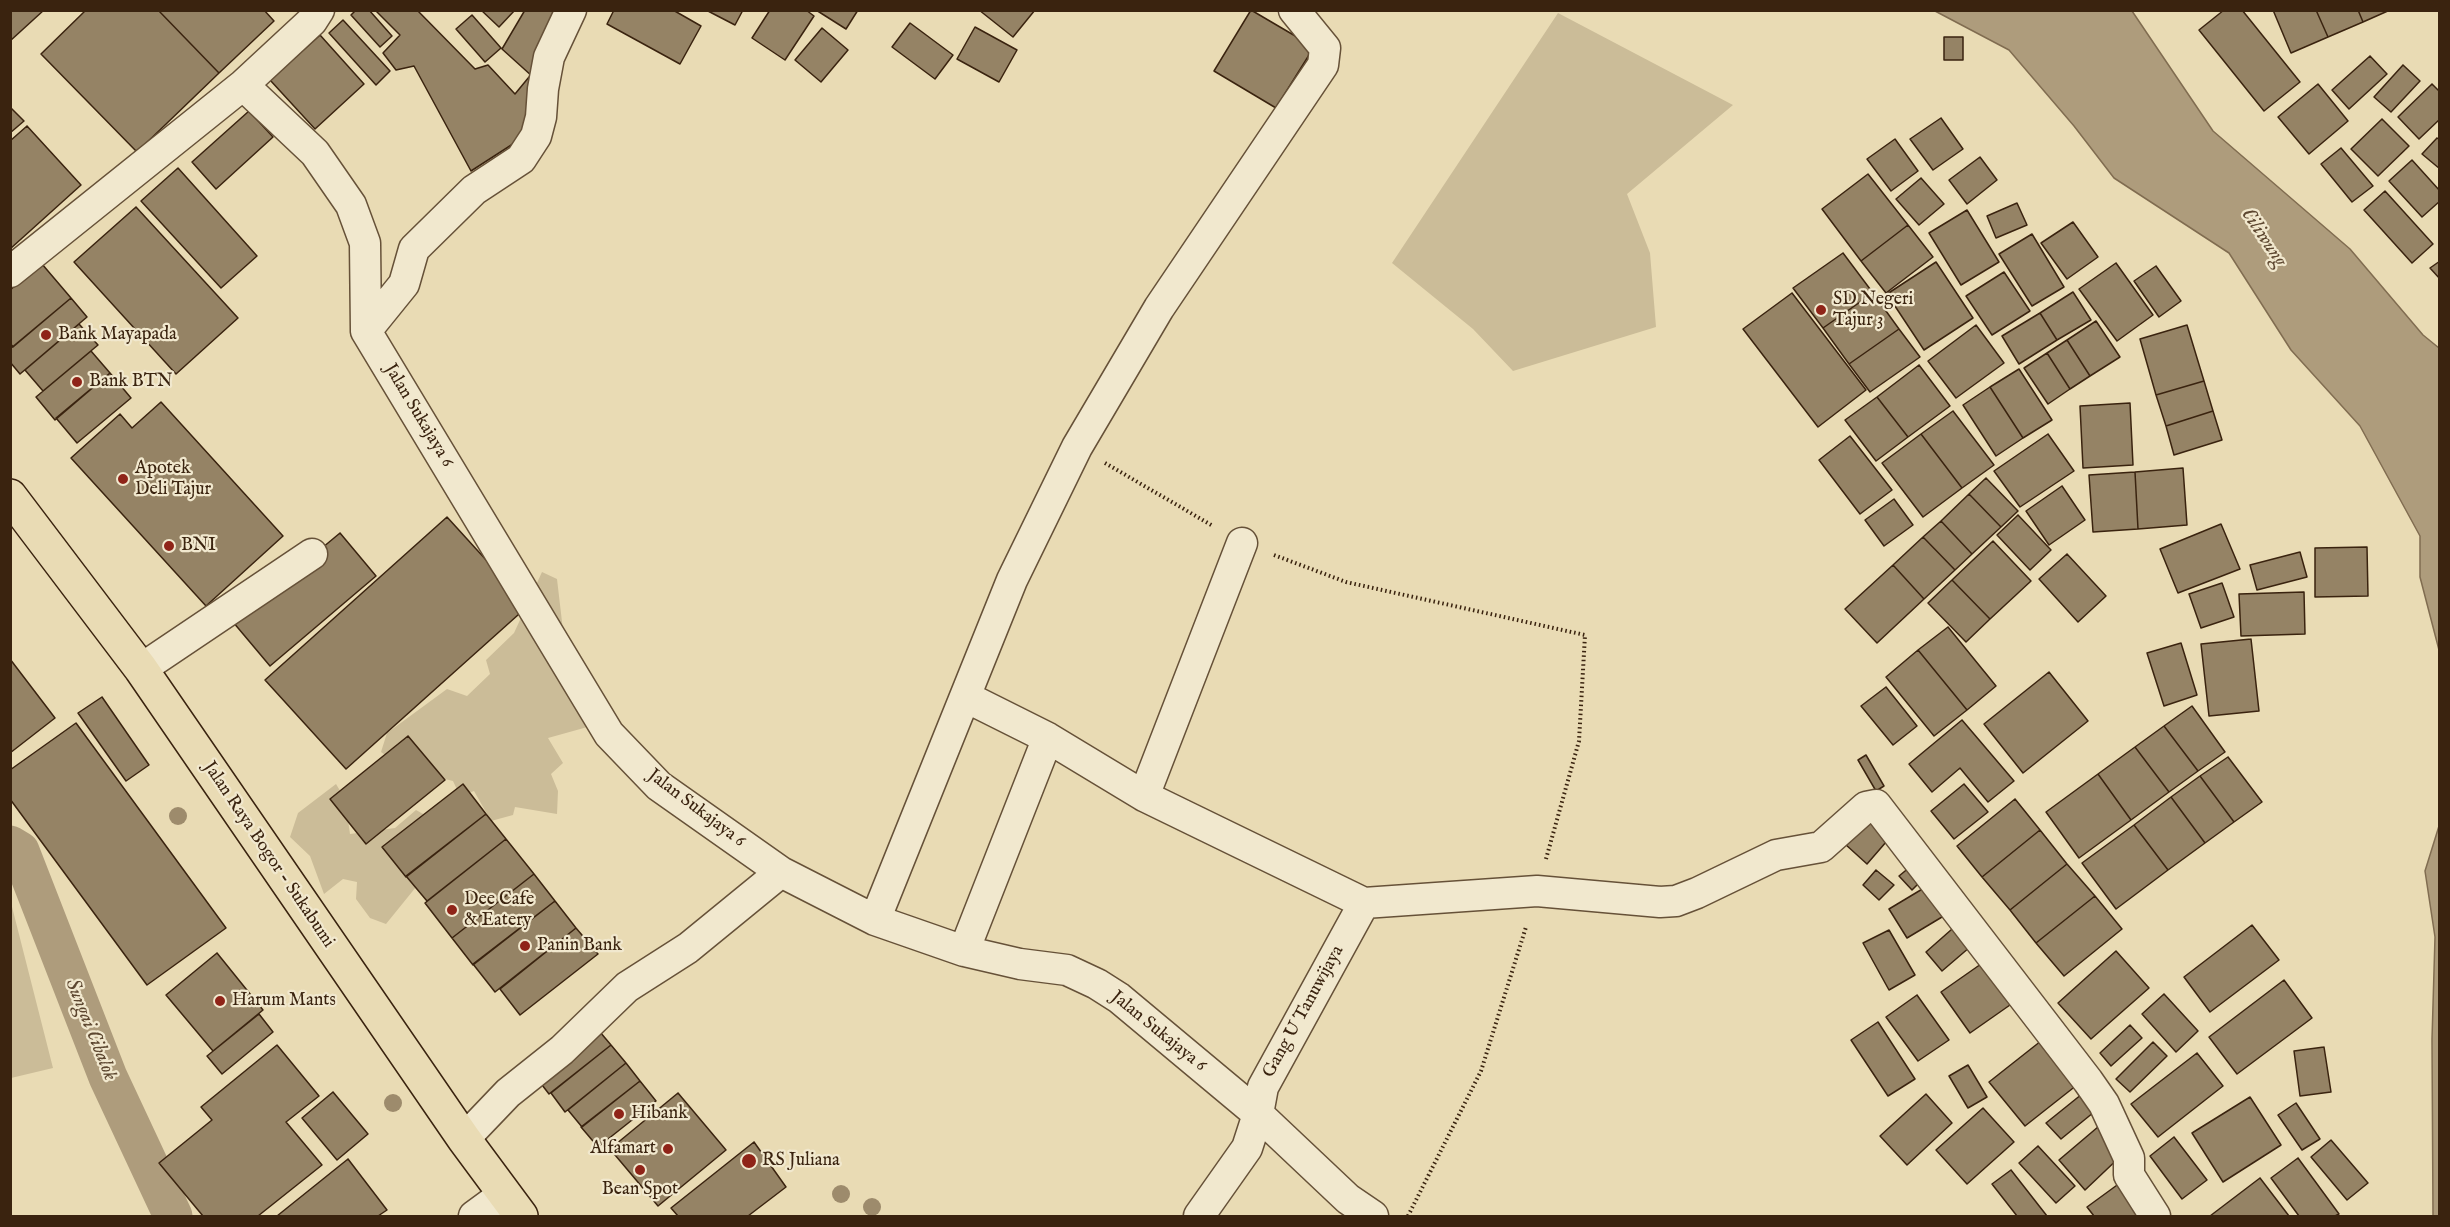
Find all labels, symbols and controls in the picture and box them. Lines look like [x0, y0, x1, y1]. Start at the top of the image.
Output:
water label: Ciliwung [2235, 204, 2291, 272]
place label: SD Negeri Tajur 3 [1833, 289, 1913, 332]
marker: SD Negeri Tajur 3 [1814, 303, 1828, 317]
place label: Bank Mayapada [58, 324, 177, 346]
marker: Bank Mayapada [39, 328, 53, 342]
street label: Jalan Sukajaya 6 [379, 360, 457, 472]
place label: Bank BTN [89, 371, 173, 393]
marker: Bank BTN [70, 375, 84, 389]
place label: Apotek Deli Tajur [135, 458, 211, 500]
marker: Apotek Deli Tajur [116, 472, 130, 486]
place label: BNI [181, 535, 216, 557]
marker: BNI [162, 539, 176, 553]
street label: Jalan Raya Bogor - Sukabumi [198, 758, 338, 952]
street label: Jalan Sukajaya 6 [643, 765, 749, 853]
place label: Dee Cafe & Eatery [464, 889, 534, 932]
marker: Dee Cafe & Eatery [445, 903, 459, 917]
place label: Panin Bank [537, 935, 622, 957]
marker: Panin Bank [518, 939, 532, 953]
street label: Gang U Tanuwijaya [1259, 942, 1349, 1082]
water label: Sungai Cibalok [59, 976, 121, 1084]
street label: Jalan Sukajaya 6 [1106, 987, 1210, 1077]
place label: Harum Mants [232, 990, 336, 1012]
marker: Harum Mants [213, 994, 227, 1008]
place label: Hibank [631, 1103, 688, 1125]
marker: Hibank [612, 1107, 626, 1121]
place label: Alfamart [590, 1138, 656, 1160]
marker: Alfamart [661, 1142, 675, 1156]
place label: RS Juliana [762, 1150, 840, 1172]
marker: RS Juliana [740, 1152, 758, 1170]
marker: Bean Spot [633, 1163, 647, 1177]
place label: Bean Spot [602, 1179, 678, 1201]

